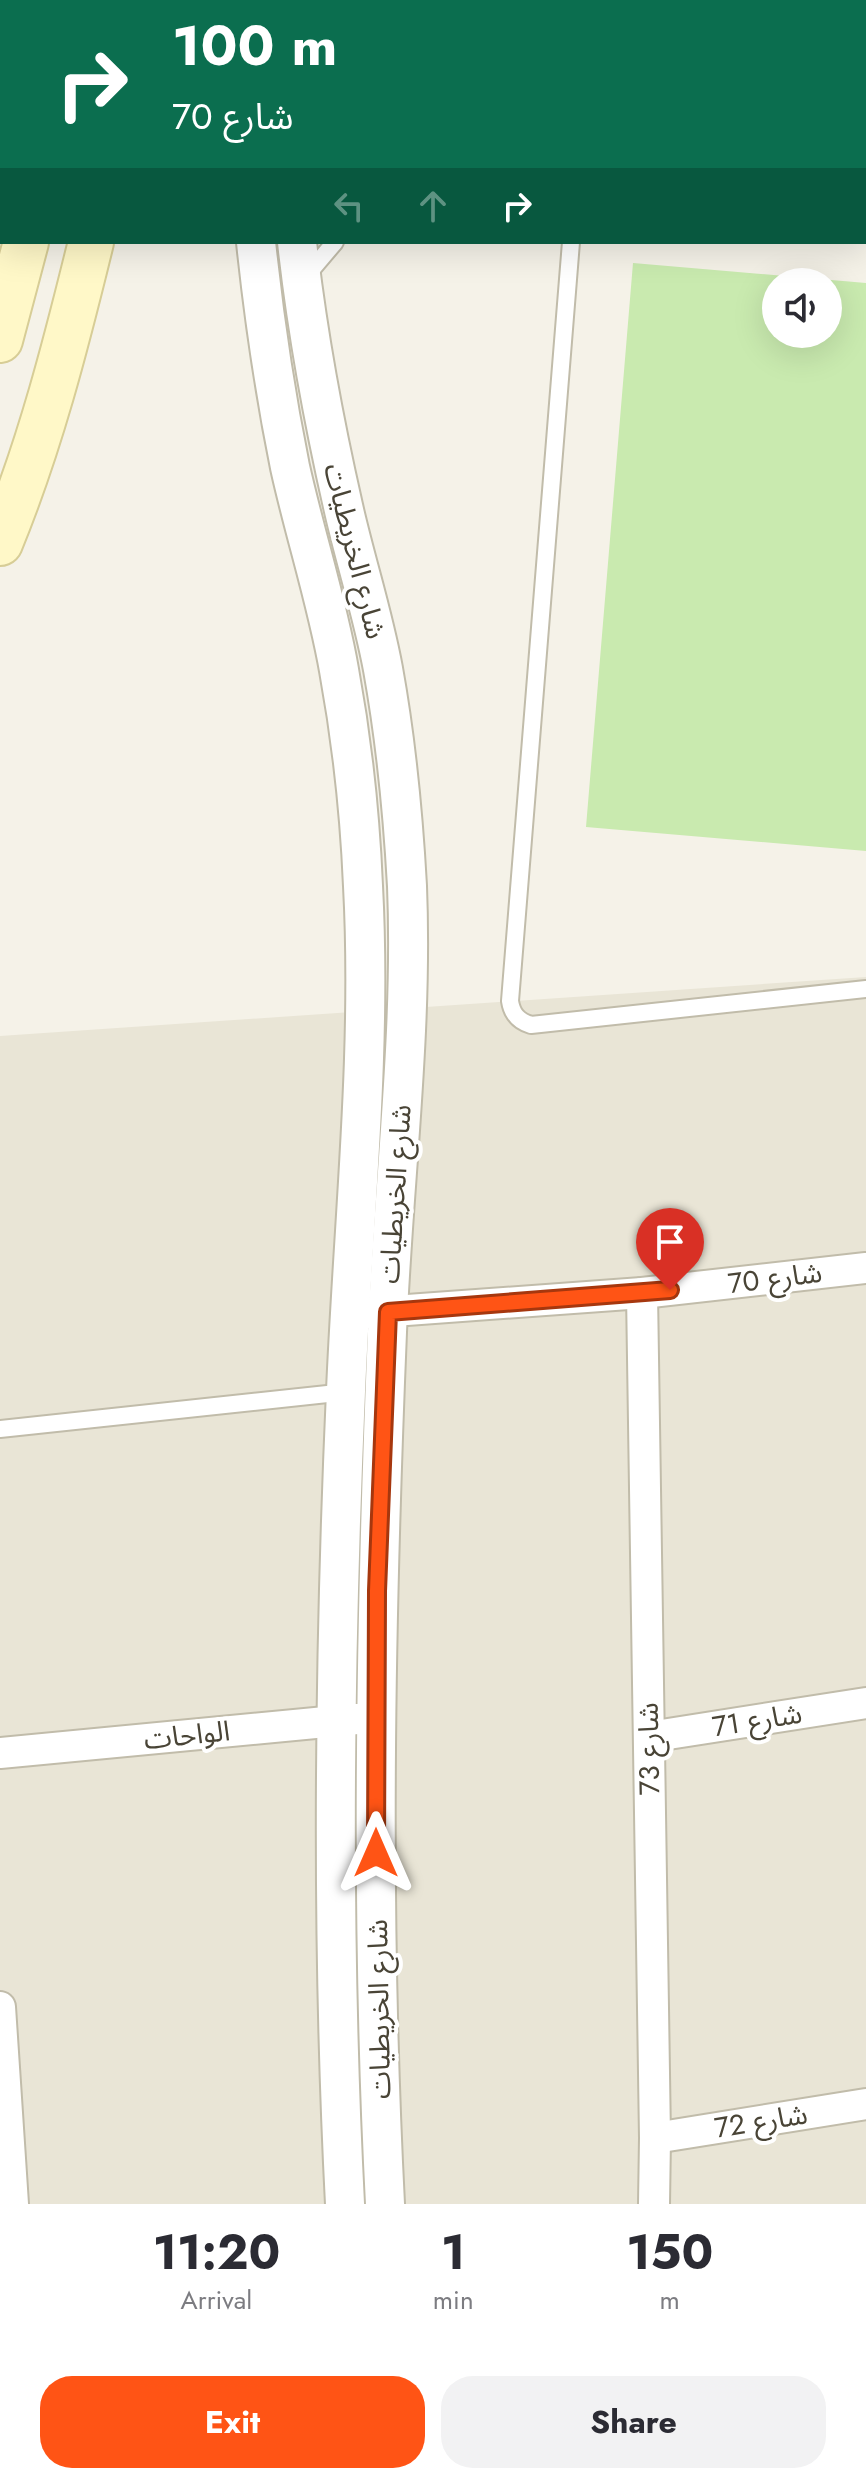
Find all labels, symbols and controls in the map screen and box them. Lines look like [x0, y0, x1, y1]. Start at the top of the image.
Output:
text: 100 m [172, 5, 337, 86]
icon: right [40, 32, 144, 136]
text: شارع 70 [172, 90, 293, 142]
icon: left [327, 184, 371, 228]
icon: ahead [411, 184, 455, 228]
icon: right [495, 184, 539, 228]
map controls [762, 268, 842, 348]
button: sound [762, 268, 842, 348]
street label: شارع الخريطيات [313, 459, 397, 643]
street label: شارع الخريطيات [368, 1103, 422, 1285]
pin [636, 1208, 704, 1290]
icon: arrive [648, 1220, 692, 1264]
street label: شارع 70 [726, 1252, 824, 1304]
street label: شارع 71 [709, 1693, 805, 1747]
street label: شارع 73 [628, 1702, 670, 1796]
street label: الواحات [142, 1710, 232, 1760]
position arrow [334, 1811, 418, 1895]
street label: شارع الخريطيات [357, 1919, 401, 2099]
street label: شارع 72 [712, 2093, 810, 2149]
text: 11:20 [153, 2218, 280, 2287]
text: 1 [441, 2218, 465, 2287]
text: 150 [626, 2218, 713, 2287]
text: Arrival [181, 2281, 252, 2319]
text: min [433, 2281, 474, 2319]
text: m [660, 2281, 680, 2319]
button: Exit [40, 2376, 425, 2468]
button: Share [441, 2376, 826, 2468]

